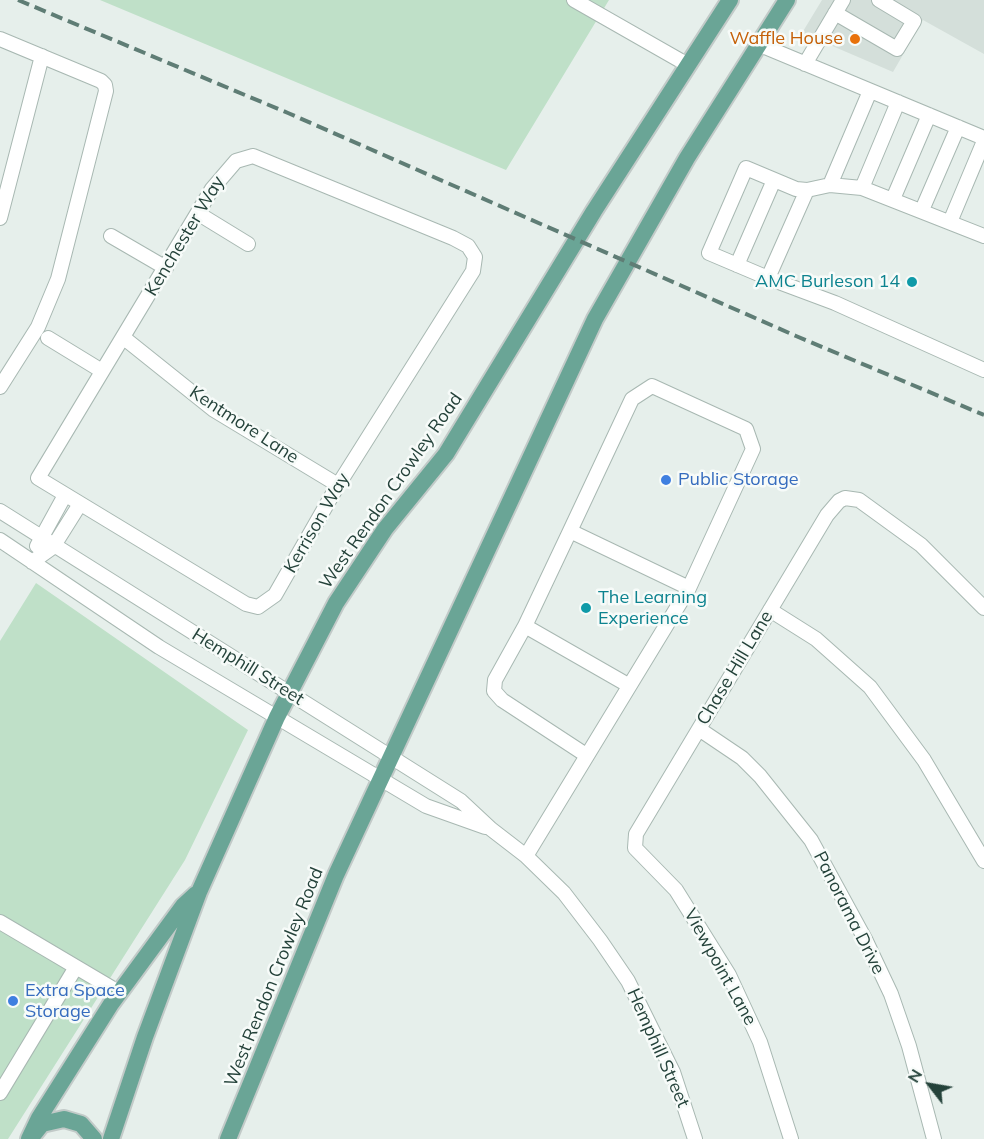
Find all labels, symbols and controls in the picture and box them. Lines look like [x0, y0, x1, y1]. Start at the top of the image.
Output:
place label: Waffle House [729, 28, 843, 50]
marker: Waffle House [848, 32, 862, 46]
street label: Kenchester Way [141, 172, 229, 300]
place label: AMC Burleson 14 [755, 271, 900, 293]
marker: AMC Burleson 14 [905, 275, 919, 289]
street label: Kentmore Lane [185, 382, 303, 468]
street label: West Rendon Crowley Road [315, 389, 467, 593]
street label: Kerrison Way [280, 469, 354, 577]
place label: Public Storage [678, 469, 799, 491]
marker: Public Storage [659, 473, 673, 487]
place label: The Learning Experience [598, 587, 707, 630]
marker: The Learning Experience [579, 601, 593, 615]
street label: Chase Hill Lane [692, 607, 778, 729]
street label: Hemphill Street [188, 624, 308, 710]
street label: Panorama Drive [809, 848, 889, 978]
street label: West Rendon Crowley Road [220, 864, 328, 1090]
street label: Viewpoint Lane [679, 905, 761, 1029]
place label: Extra Space Storage [25, 980, 125, 1022]
street label: Hemphill Street [622, 985, 694, 1111]
marker: Extra Space Storage [6, 994, 20, 1008]
north arrow [900, 1055, 960, 1115]
text: N [903, 1065, 926, 1086]

